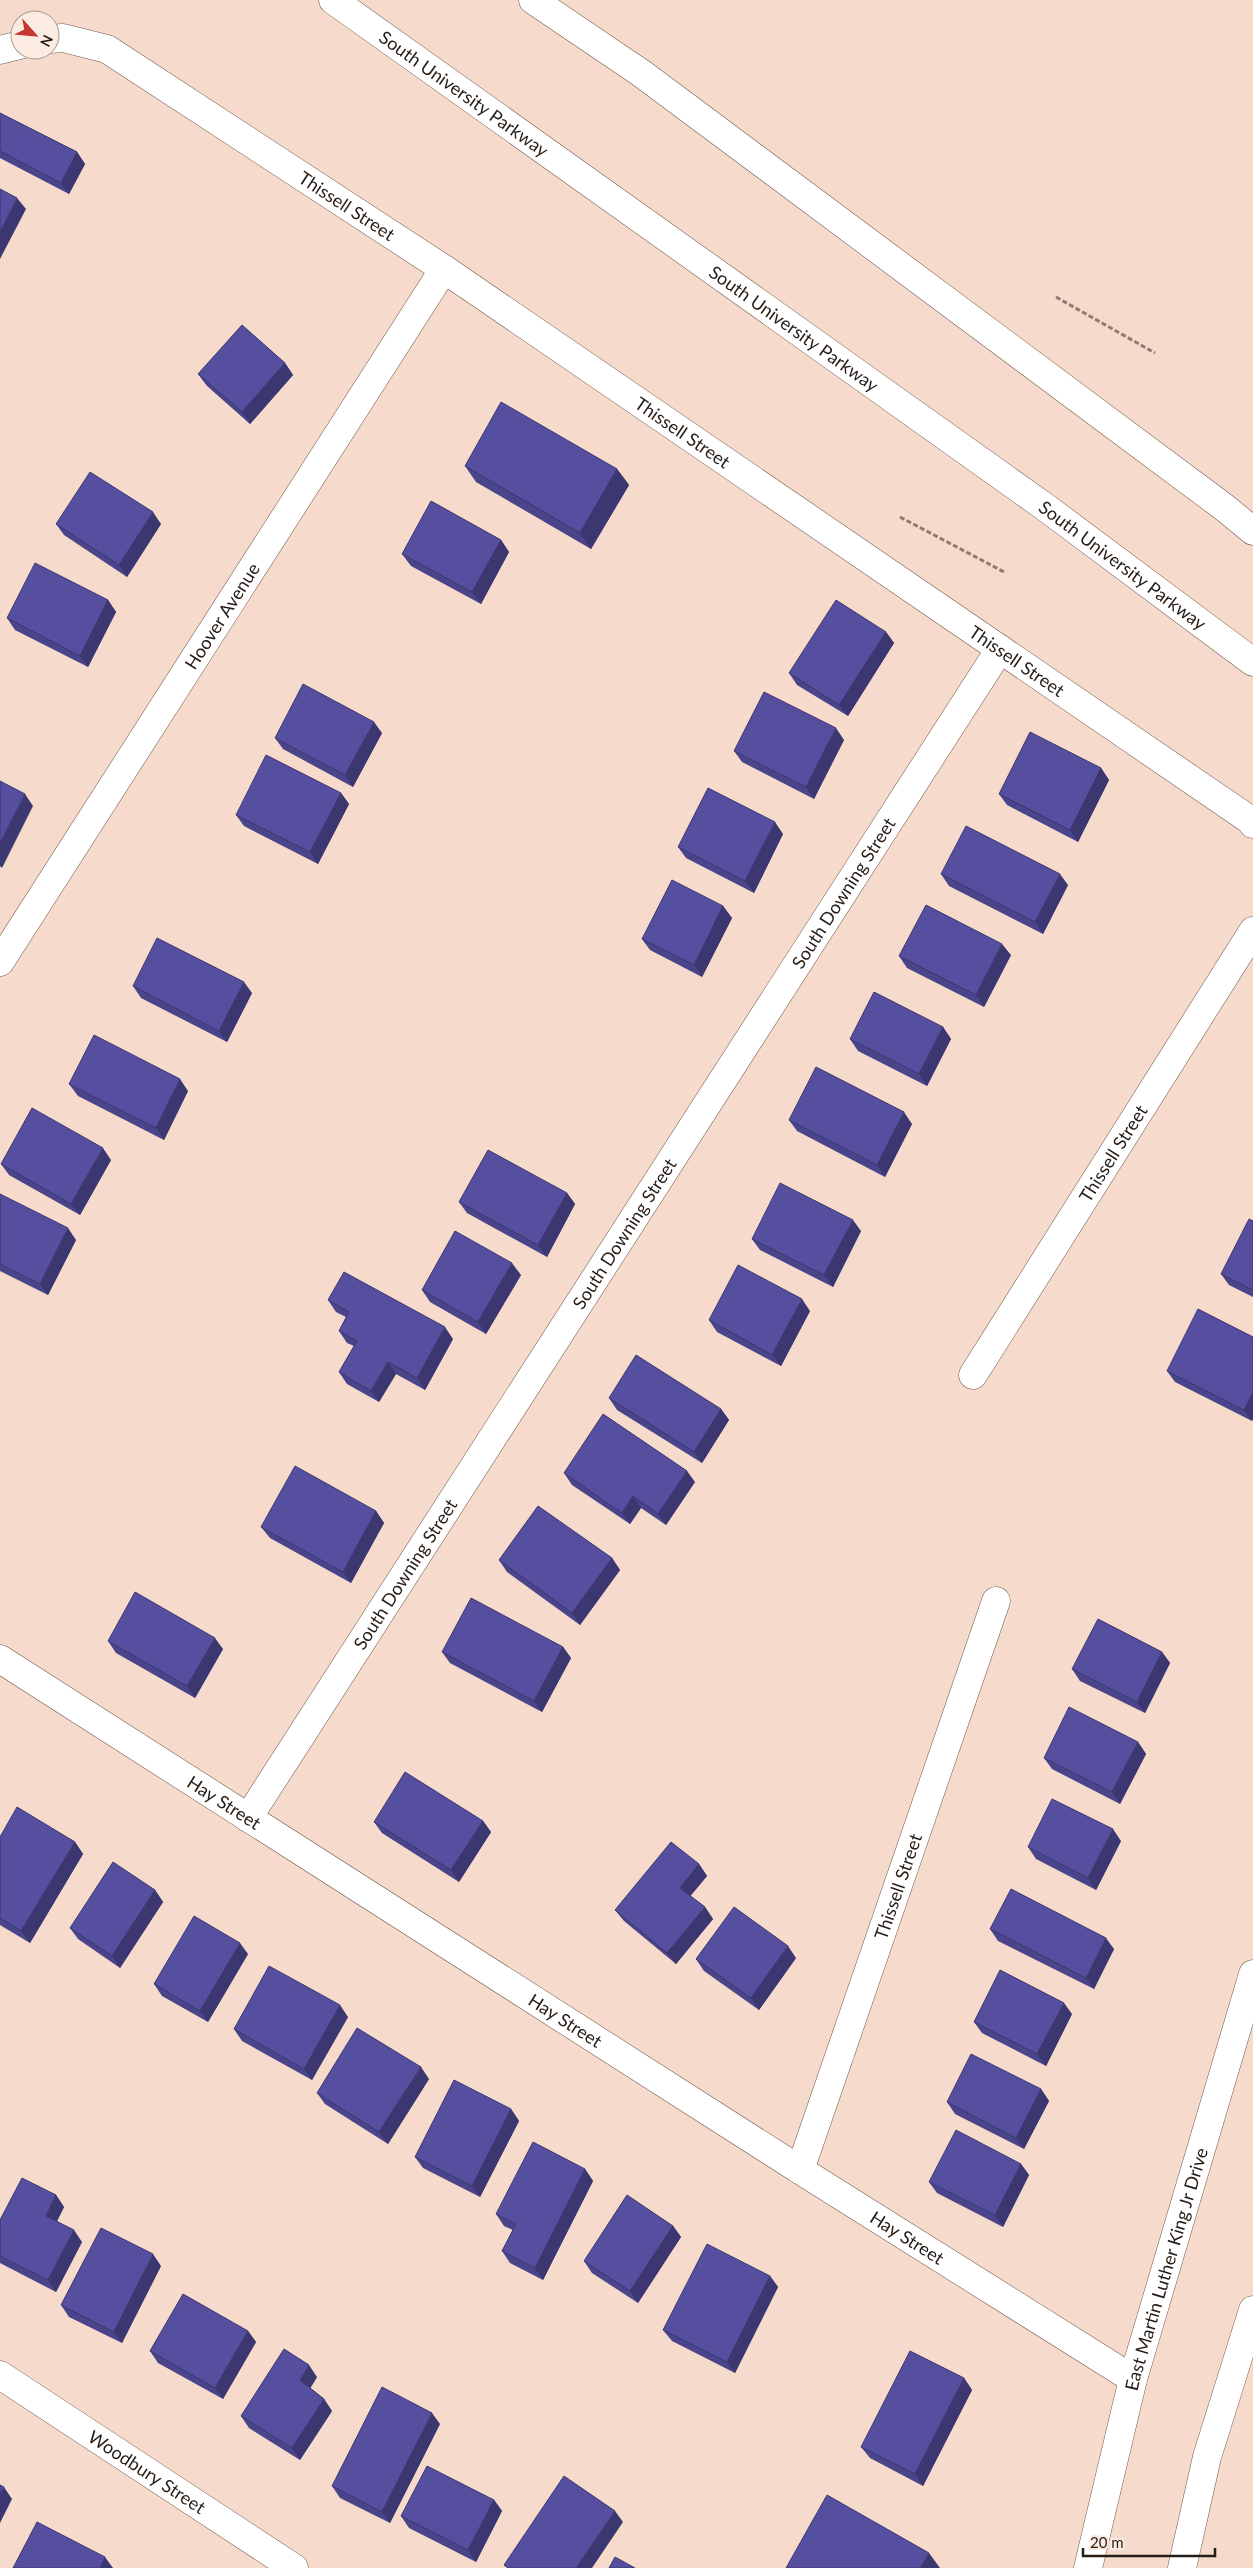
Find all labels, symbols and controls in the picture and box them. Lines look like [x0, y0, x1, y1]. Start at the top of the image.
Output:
north arrow [10, 10, 60, 60]
street label: South University Parkway [375, 26, 554, 162]
text: N [37, 32, 57, 50]
street label: Thissell Street [295, 166, 400, 245]
street label: South University Parkway [705, 261, 884, 396]
street label: Thissell Street [631, 392, 735, 473]
street label: South University Parkway [1035, 496, 1211, 635]
street label: Hoover Avenue [180, 559, 264, 673]
street label: Thissell Street [965, 620, 1069, 701]
street label: South Downing Street [787, 813, 900, 972]
street label: Thissell Street [1074, 1100, 1152, 1206]
street label: South Downing Street [567, 1154, 681, 1313]
street label: South Downing Street [348, 1494, 462, 1654]
street label: Hay Street [183, 1771, 266, 1834]
street label: Thissell Street [869, 1830, 926, 1942]
street label: Hay Street [525, 1989, 607, 2052]
street label: East Martin Luther King Jr Drive [1120, 2145, 1212, 2393]
street label: Hay Street [866, 2206, 949, 2269]
street label: Woodbury Street [84, 2425, 210, 2518]
scale bar [1083, 2526, 1216, 2558]
text: 20 m [1090, 2533, 1124, 2551]

